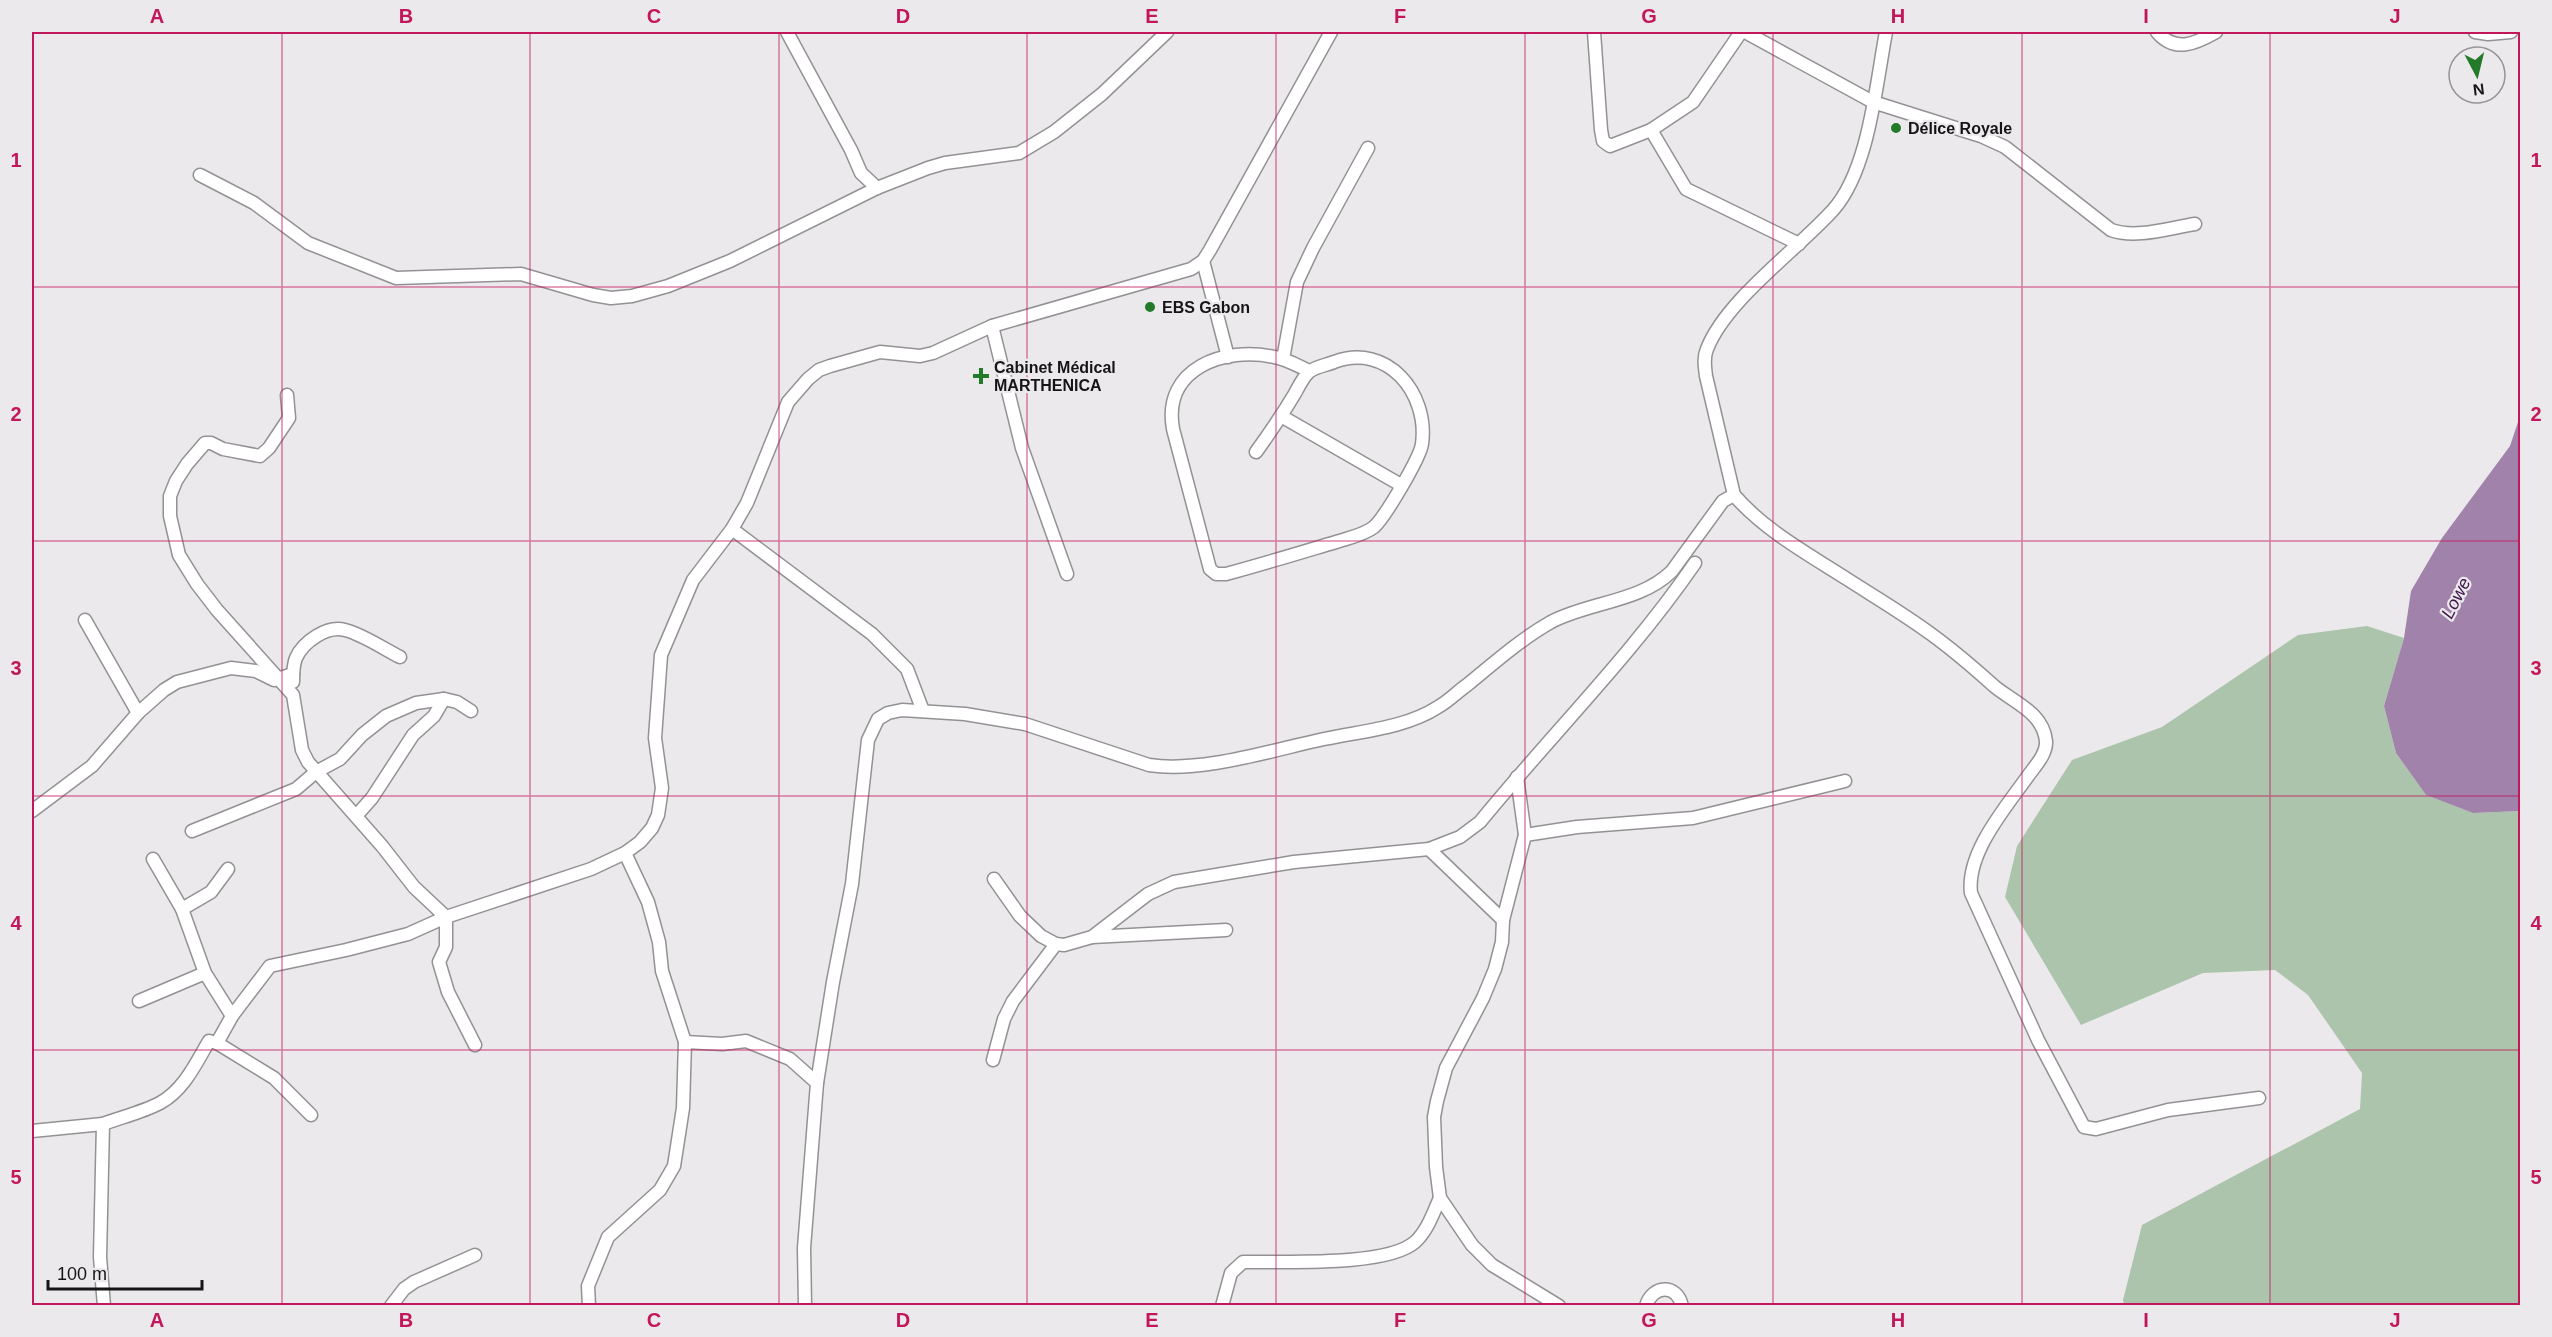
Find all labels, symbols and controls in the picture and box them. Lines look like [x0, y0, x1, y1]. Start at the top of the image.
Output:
text: A [150, 5, 164, 27]
text: B [399, 5, 413, 27]
text: C [647, 5, 661, 27]
text: D [896, 5, 910, 27]
text: E [1145, 5, 1159, 27]
text: F [1394, 5, 1406, 27]
text: G [1641, 5, 1657, 27]
text: H [1891, 5, 1905, 27]
text: I [2143, 5, 2149, 27]
text: J [2389, 5, 2401, 27]
north arrow [2447, 45, 2507, 105]
text: N [2472, 80, 2486, 99]
place label: Délice Royale [1908, 120, 2012, 137]
marker: Délice Royale [1889, 121, 1903, 135]
text: 1 [10, 149, 22, 171]
text: 1 [2530, 149, 2542, 171]
place label: EBS Gabon [1162, 299, 1250, 316]
marker: EBS Gabon [1143, 300, 1157, 314]
place label: Cabinet Médical MARTHENICA [994, 359, 1116, 394]
marker: Cabinet Médical MARTHENICA [972, 367, 990, 385]
text: 2 [10, 403, 22, 425]
text: 2 [2530, 403, 2542, 425]
water label: Lowe [2437, 574, 2475, 622]
text: 3 [10, 657, 22, 679]
text: 3 [2530, 657, 2542, 679]
text: 4 [10, 912, 22, 934]
text: 4 [2530, 912, 2542, 934]
text: 5 [10, 1166, 22, 1188]
text: 5 [2530, 1166, 2542, 1188]
scale bar [48, 1253, 202, 1291]
text: 100 m [57, 1264, 107, 1284]
text: A [150, 1309, 164, 1331]
text: B [399, 1309, 413, 1331]
text: C [647, 1309, 661, 1331]
text: D [896, 1309, 910, 1331]
text: E [1145, 1309, 1159, 1331]
text: F [1394, 1309, 1406, 1331]
text: G [1641, 1309, 1657, 1331]
text: H [1891, 1309, 1905, 1331]
text: I [2143, 1309, 2149, 1331]
text: J [2389, 1309, 2401, 1331]

